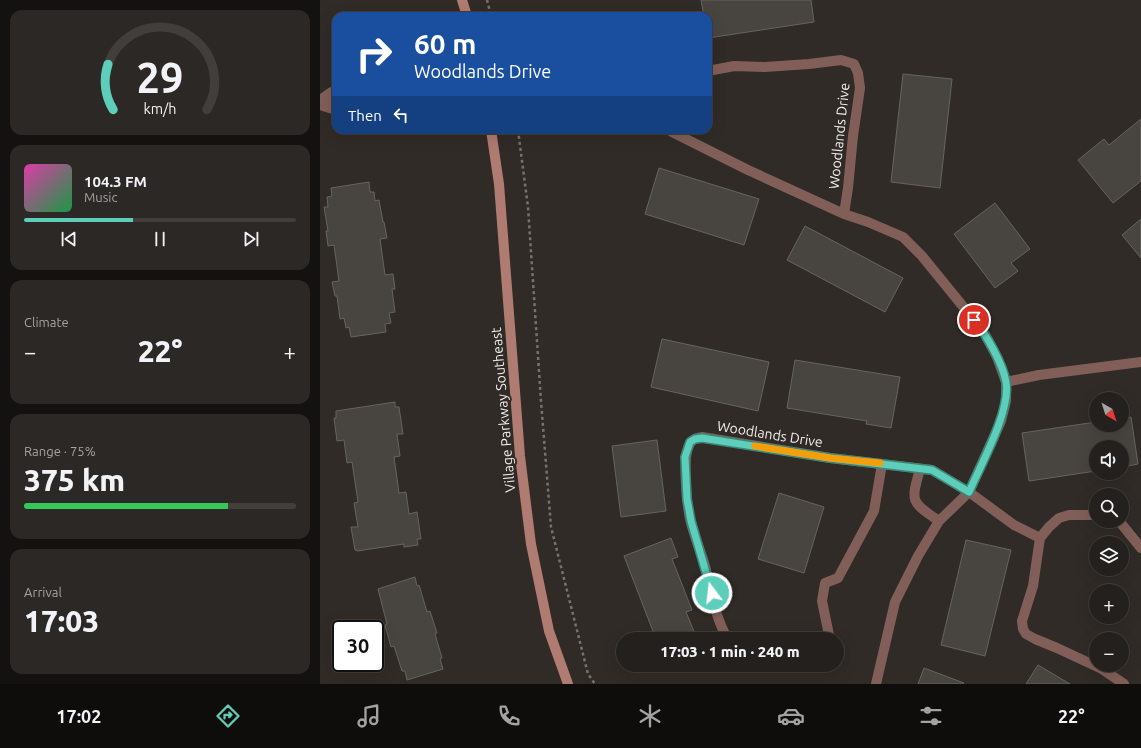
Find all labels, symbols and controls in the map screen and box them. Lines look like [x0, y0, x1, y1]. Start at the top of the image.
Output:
icon: right [348, 28, 400, 80]
text: 60 m [414, 28, 476, 59]
text: 29 [137, 54, 183, 101]
text: Woodlands Drive [414, 61, 551, 81]
street label: Woodlands Drive [825, 82, 853, 190]
text: km/h [144, 101, 176, 117]
icon: left [390, 104, 412, 126]
text: Then [348, 107, 382, 124]
text: 104.3 FM [84, 173, 147, 190]
text: Music [84, 190, 118, 204]
icon: previous [58, 228, 80, 250]
icon: pause [149, 228, 171, 250]
icon: next [240, 228, 262, 250]
pin [957, 303, 991, 337]
icon: arrive [963, 309, 985, 331]
text: Climate [24, 315, 69, 329]
street label: Village Parkway Southeast [488, 326, 518, 493]
text: 22° [138, 334, 182, 368]
text: − [24, 339, 36, 364]
text: + [284, 339, 296, 364]
north arrow [1089, 392, 1129, 432]
map controls [1089, 392, 1129, 672]
street label: Woodlands Drive [716, 418, 824, 450]
button: sound [1089, 440, 1129, 480]
text: Range · 75% [24, 444, 96, 458]
text: 375 km [24, 463, 125, 497]
button: search [1089, 488, 1129, 528]
button: layers [1089, 536, 1129, 576]
position arrow [691, 572, 733, 614]
button: + [1089, 584, 1129, 624]
text: Arrival [24, 585, 62, 599]
text: 17:03 [24, 604, 99, 638]
speed limit sign: 30 [332, 620, 384, 672]
button: − [1089, 632, 1129, 672]
text: 17:03 · 1 min · 240 m [660, 643, 800, 660]
icon: directions [214, 702, 242, 730]
icon: music [355, 702, 383, 730]
icon: phone [495, 702, 523, 730]
icon: climate [636, 702, 664, 730]
icon: car [777, 702, 805, 730]
icon: filters [917, 702, 945, 730]
text: 17:02 [56, 706, 101, 726]
text: 22° [1058, 706, 1085, 726]

